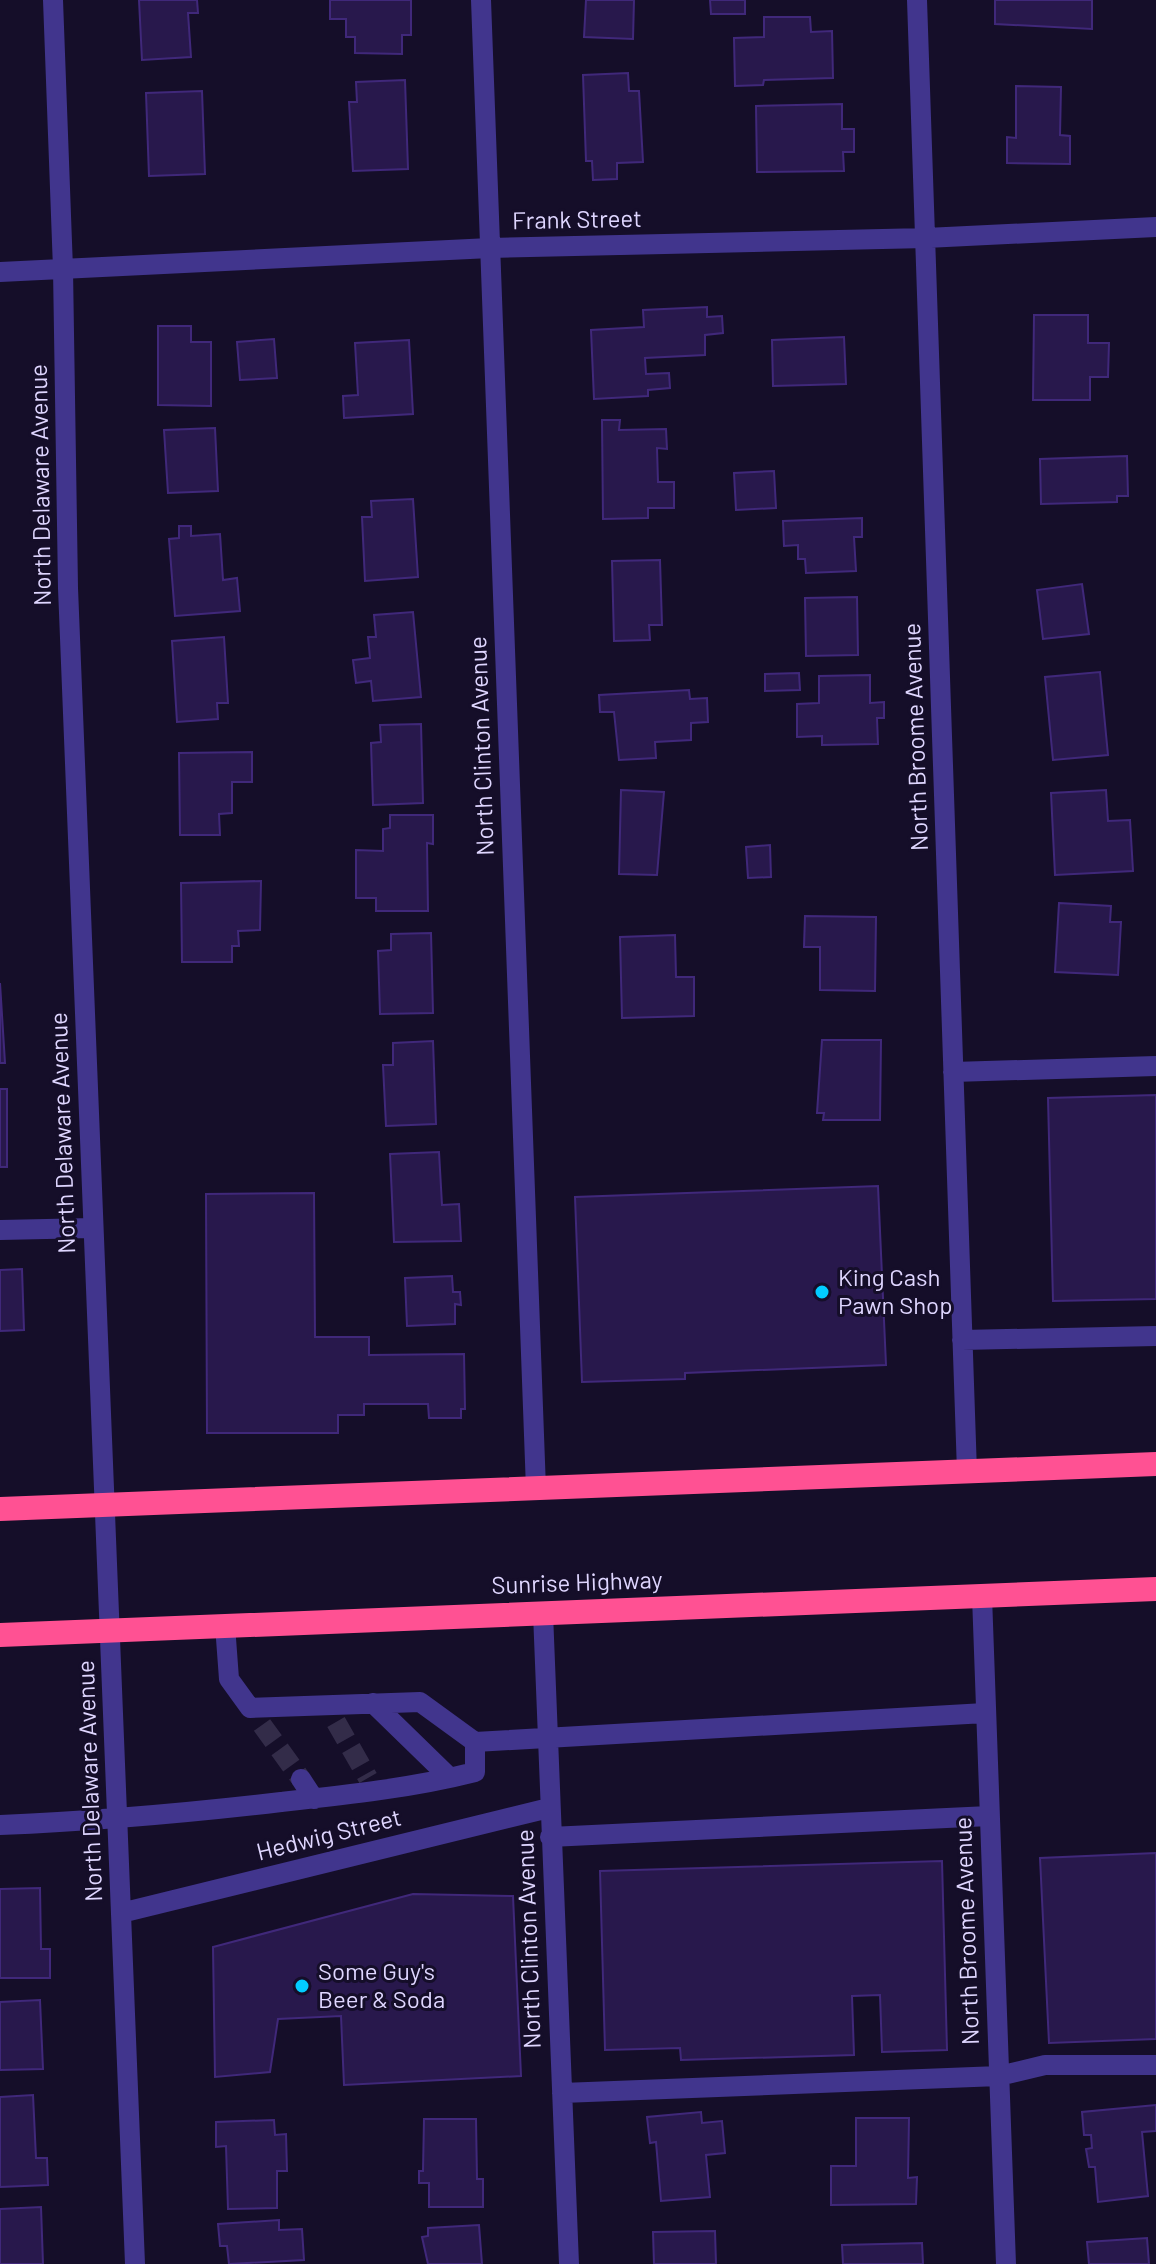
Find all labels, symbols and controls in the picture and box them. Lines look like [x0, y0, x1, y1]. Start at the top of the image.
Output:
street label: Frank Street [512, 203, 642, 234]
street label: North Delaware Avenue [23, 364, 56, 606]
street label: North Broome Avenue [896, 623, 933, 852]
street label: North Clinton Avenue [462, 636, 499, 856]
street label: North Delaware Avenue [43, 1012, 80, 1254]
place label: King Cash Pawn Shop [838, 1262, 952, 1319]
marker: King Cash Pawn Shop [813, 1283, 831, 1301]
street label: Sunrise Highway [491, 1564, 663, 1599]
street label: North Delaware Avenue [70, 1660, 107, 1902]
street label: Hedwig Street [253, 1802, 404, 1866]
street label: North Broome Avenue [947, 1817, 984, 2046]
street label: North Clinton Avenue [509, 1829, 546, 2049]
place label: Some Guy's Beer & Soda [318, 1956, 445, 2013]
marker: Some Guy's Beer & Soda [293, 1977, 311, 1995]

